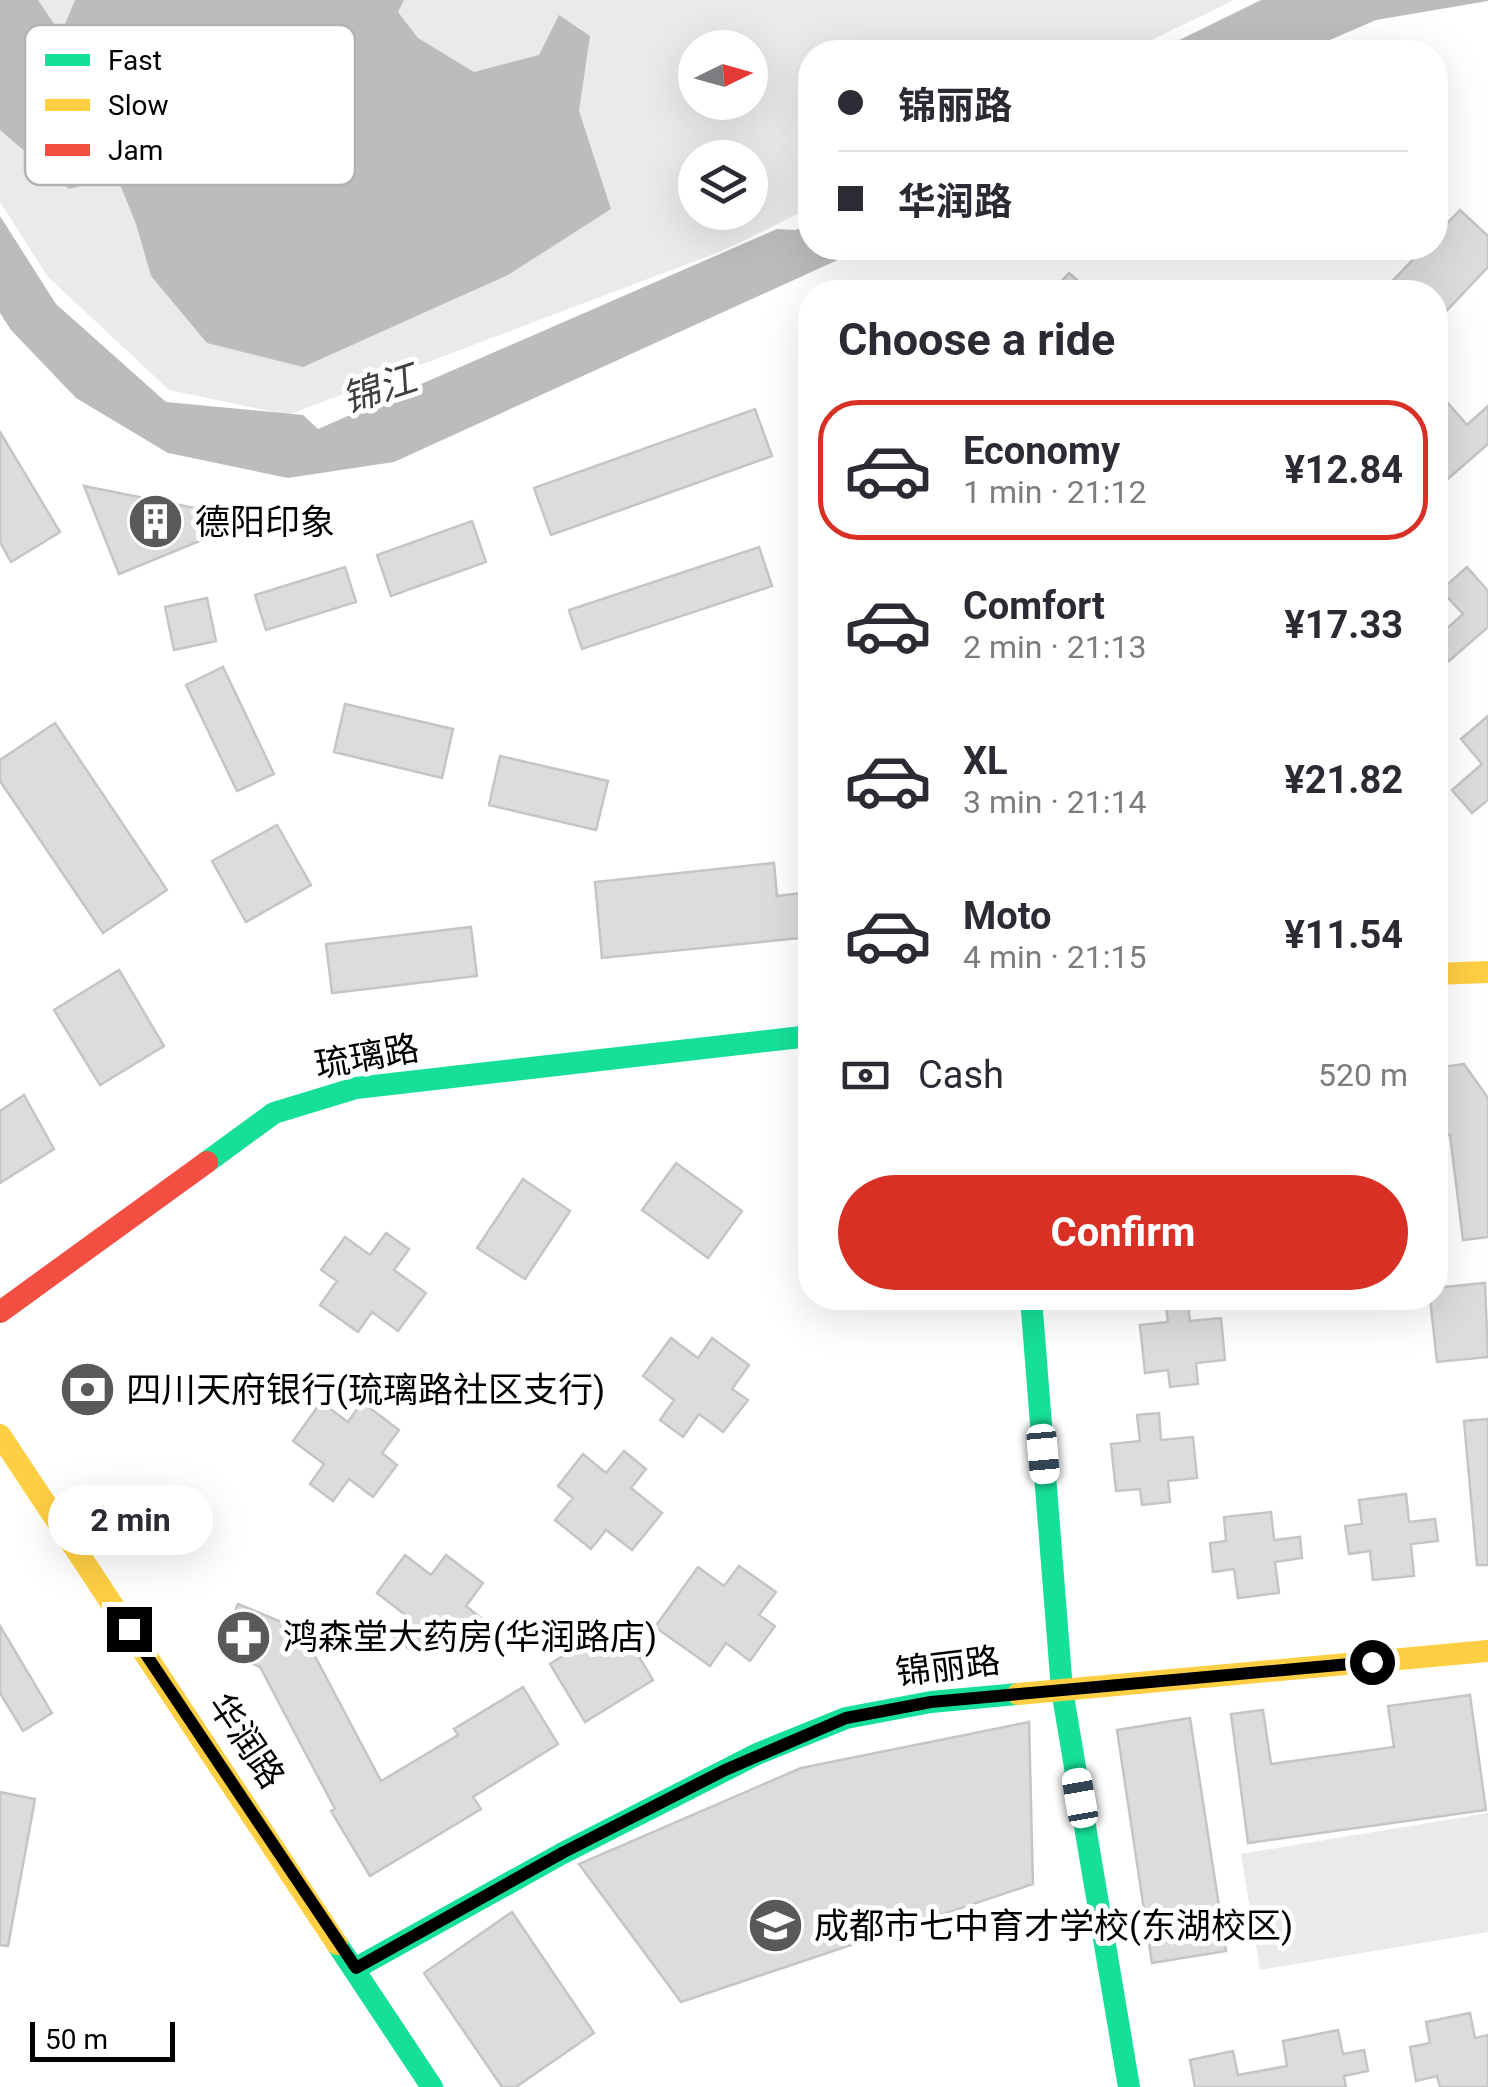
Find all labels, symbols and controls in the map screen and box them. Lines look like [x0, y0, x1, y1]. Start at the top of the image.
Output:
legend [25, 25, 355, 185]
north arrow [678, 30, 768, 120]
map controls [678, 30, 768, 230]
text: Fast [108, 44, 162, 77]
text: 锦丽路 [898, 84, 1012, 128]
text: Slow [108, 89, 168, 122]
text: Jam [108, 134, 163, 167]
button: layers [678, 140, 768, 230]
text: 华润路 [898, 180, 1012, 224]
text: Choose a ride [838, 313, 1115, 366]
water label: 锦江 [336, 355, 426, 422]
icon: car [843, 425, 933, 515]
text: Economy [963, 429, 1120, 473]
text: ¥12.84 [1284, 448, 1403, 492]
text: 1 min · 21:12 [963, 473, 1146, 511]
building icon: 德阳印象 [126, 492, 186, 552]
place label: 德阳印象 [195, 502, 335, 543]
icon: car [843, 580, 933, 670]
text: Comfort [963, 584, 1105, 628]
text: ¥17.33 [1284, 603, 1403, 647]
text: 2 min · 21:13 [963, 628, 1146, 666]
icon: car [843, 735, 933, 825]
text: XL [963, 739, 1008, 783]
text: ¥21.82 [1284, 758, 1403, 802]
text: 3 min · 21:14 [963, 783, 1146, 821]
icon: car [843, 890, 933, 980]
text: Moto [963, 894, 1052, 938]
text: ¥11.54 [1284, 913, 1403, 957]
text: 4 min · 21:15 [963, 938, 1146, 976]
street label: 琉璃路 [312, 1028, 422, 1086]
icon: cash [838, 1048, 893, 1103]
text: Cash [918, 1053, 1004, 1097]
text: 520 m [1318, 1056, 1408, 1094]
button: Confirm [838, 1175, 1408, 1290]
bank icon: 四川天府银行(琉璃路社区支行) [57, 1360, 117, 1420]
place label: 四川天府银行(琉璃路社区支行) [126, 1370, 605, 1411]
car [1025, 1423, 1061, 1485]
callout: 2 min [46, 1484, 212, 1554]
text: 2 min [90, 1501, 171, 1539]
route end [107, 1607, 152, 1652]
pharmacy icon: 鸿森堂大药房(华润路店) [214, 1607, 274, 1667]
place label: 鸿森堂大药房(华润路店) [283, 1617, 657, 1658]
street label: 锦丽路 [893, 1640, 1003, 1694]
route start [1350, 1640, 1395, 1685]
street label: 华润路 [200, 1686, 292, 1796]
car [1060, 1766, 1100, 1830]
school or university icon: 成都市七中育才学校(东湖校区) [745, 1896, 805, 1956]
place label: 成都市七中育才学校(东湖校区) [814, 1906, 1293, 1947]
scale bar [30, 2017, 175, 2062]
text: 50 m [45, 2023, 108, 2056]

